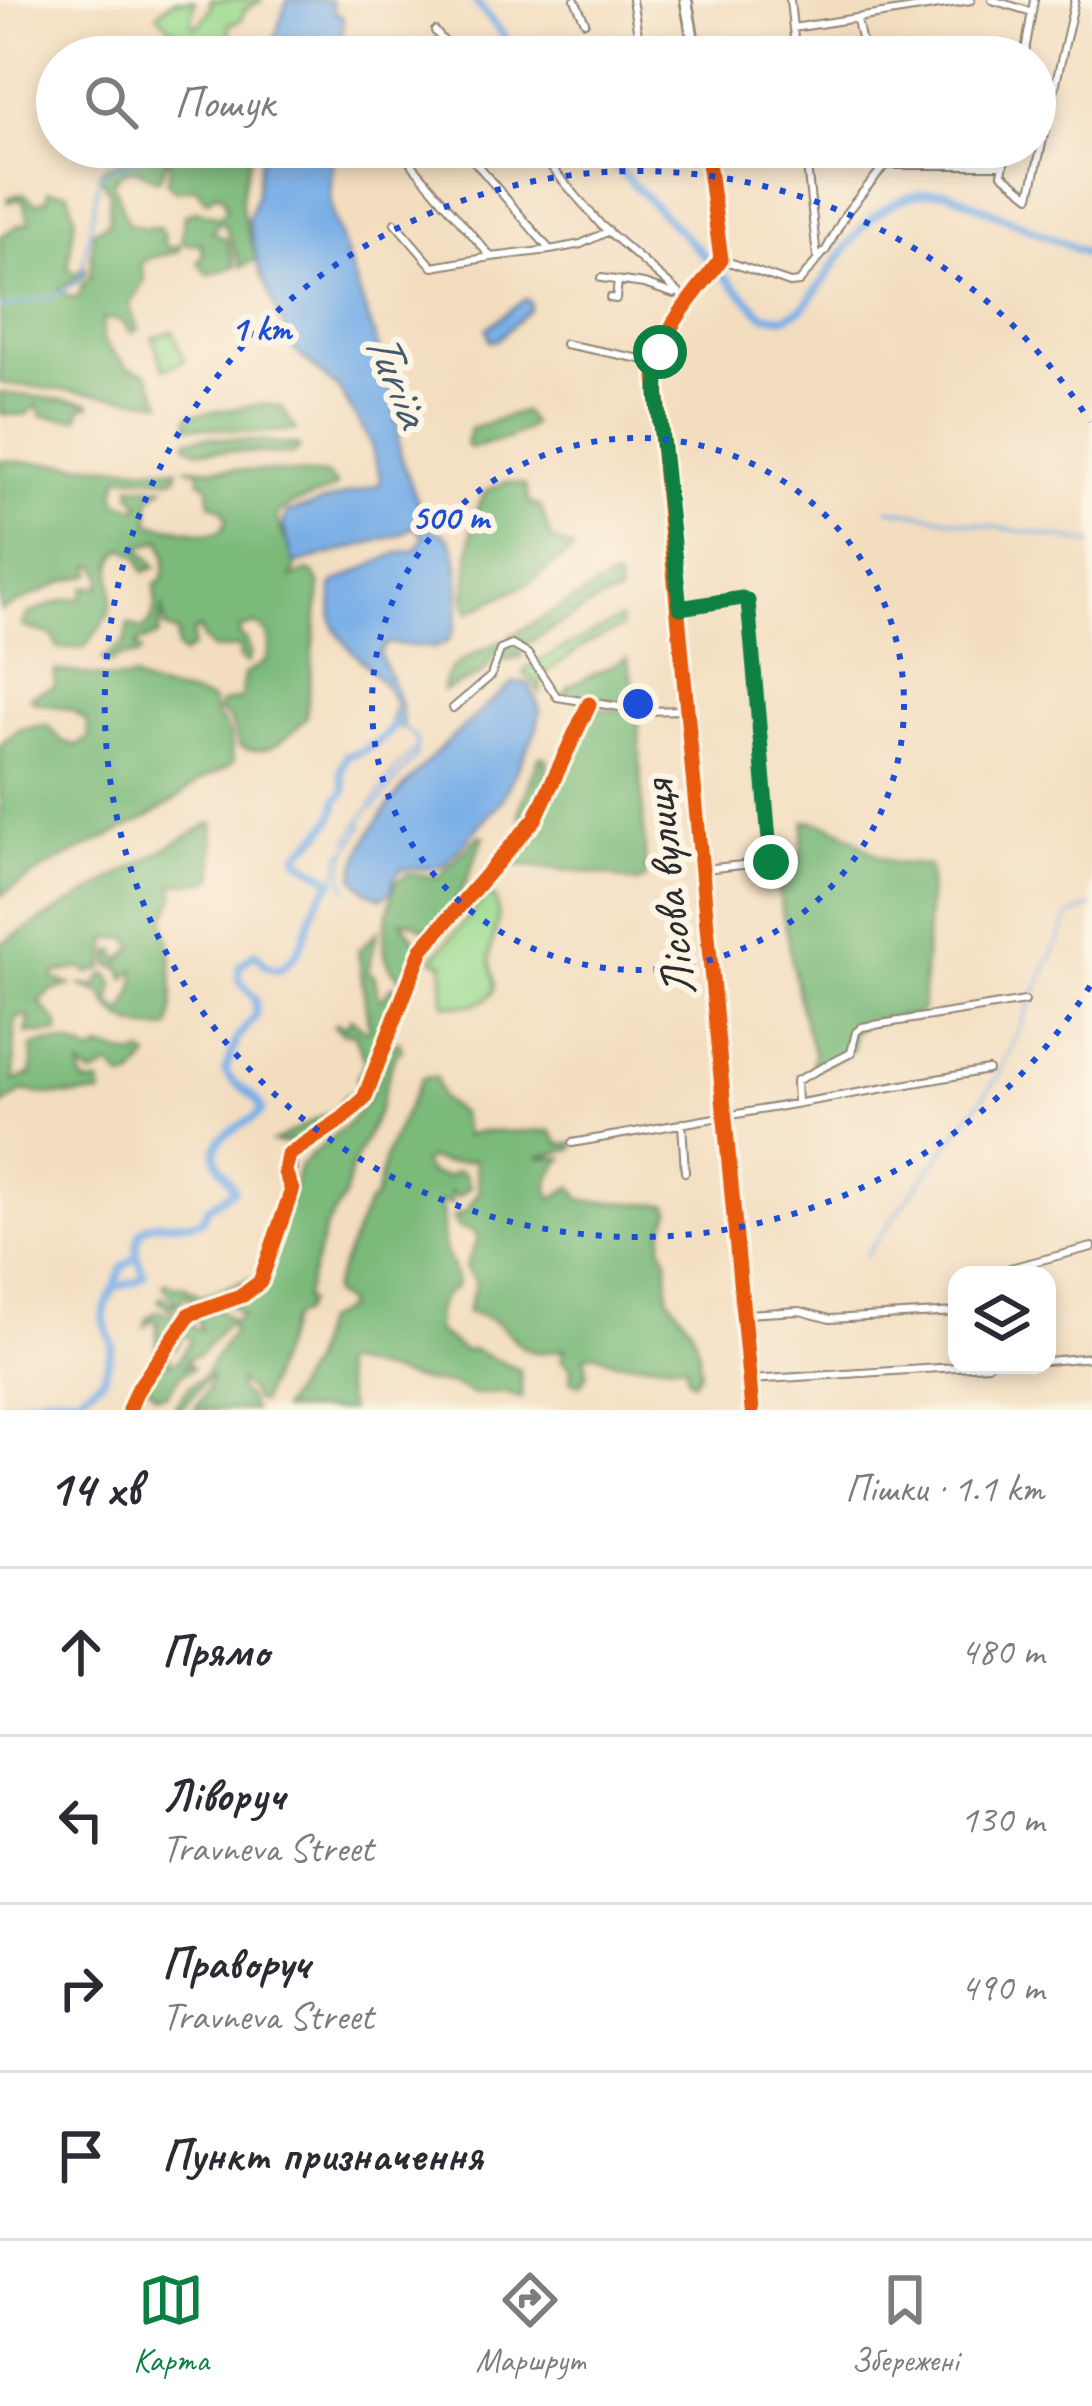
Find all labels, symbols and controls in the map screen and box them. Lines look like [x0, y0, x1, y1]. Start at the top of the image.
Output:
search box [36, 36, 1056, 168]
icon: search [78, 69, 144, 135]
text: Пошук [174, 74, 274, 131]
text: 1 km [231, 305, 293, 351]
water label: Turiia [350, 320, 448, 439]
route start [633, 325, 687, 379]
text: 500 m [411, 494, 492, 540]
centre of rings [617, 683, 659, 725]
street label: Лісова вулиця [627, 775, 709, 999]
route end [744, 835, 798, 889]
map controls [948, 1266, 1056, 1374]
button: layers [948, 1266, 1056, 1374]
text: 14 хв [48, 1456, 141, 1520]
text: Пішки · 1.1 km [845, 1464, 1044, 1513]
icon: ahead [48, 1619, 114, 1685]
text: Прямо [162, 1623, 269, 1680]
text: 480 m [960, 1627, 1044, 1676]
text: Ліворуч [162, 1767, 284, 1824]
icon: left [48, 1787, 114, 1853]
text: 130 m [960, 1795, 1044, 1844]
text: Travneva Street [162, 1824, 373, 1873]
text: Праворуч [162, 1935, 309, 1992]
icon: right [48, 1955, 114, 2021]
text: 490 m [960, 1963, 1044, 2012]
text: Travneva Street [162, 1992, 373, 2041]
icon: arrive [48, 2123, 114, 2189]
text: Пункт призначення [162, 2127, 482, 2184]
tab: Карта [133, 2267, 209, 2381]
tab: Маршрут [476, 2267, 584, 2381]
tab: Збережені [851, 2267, 959, 2381]

